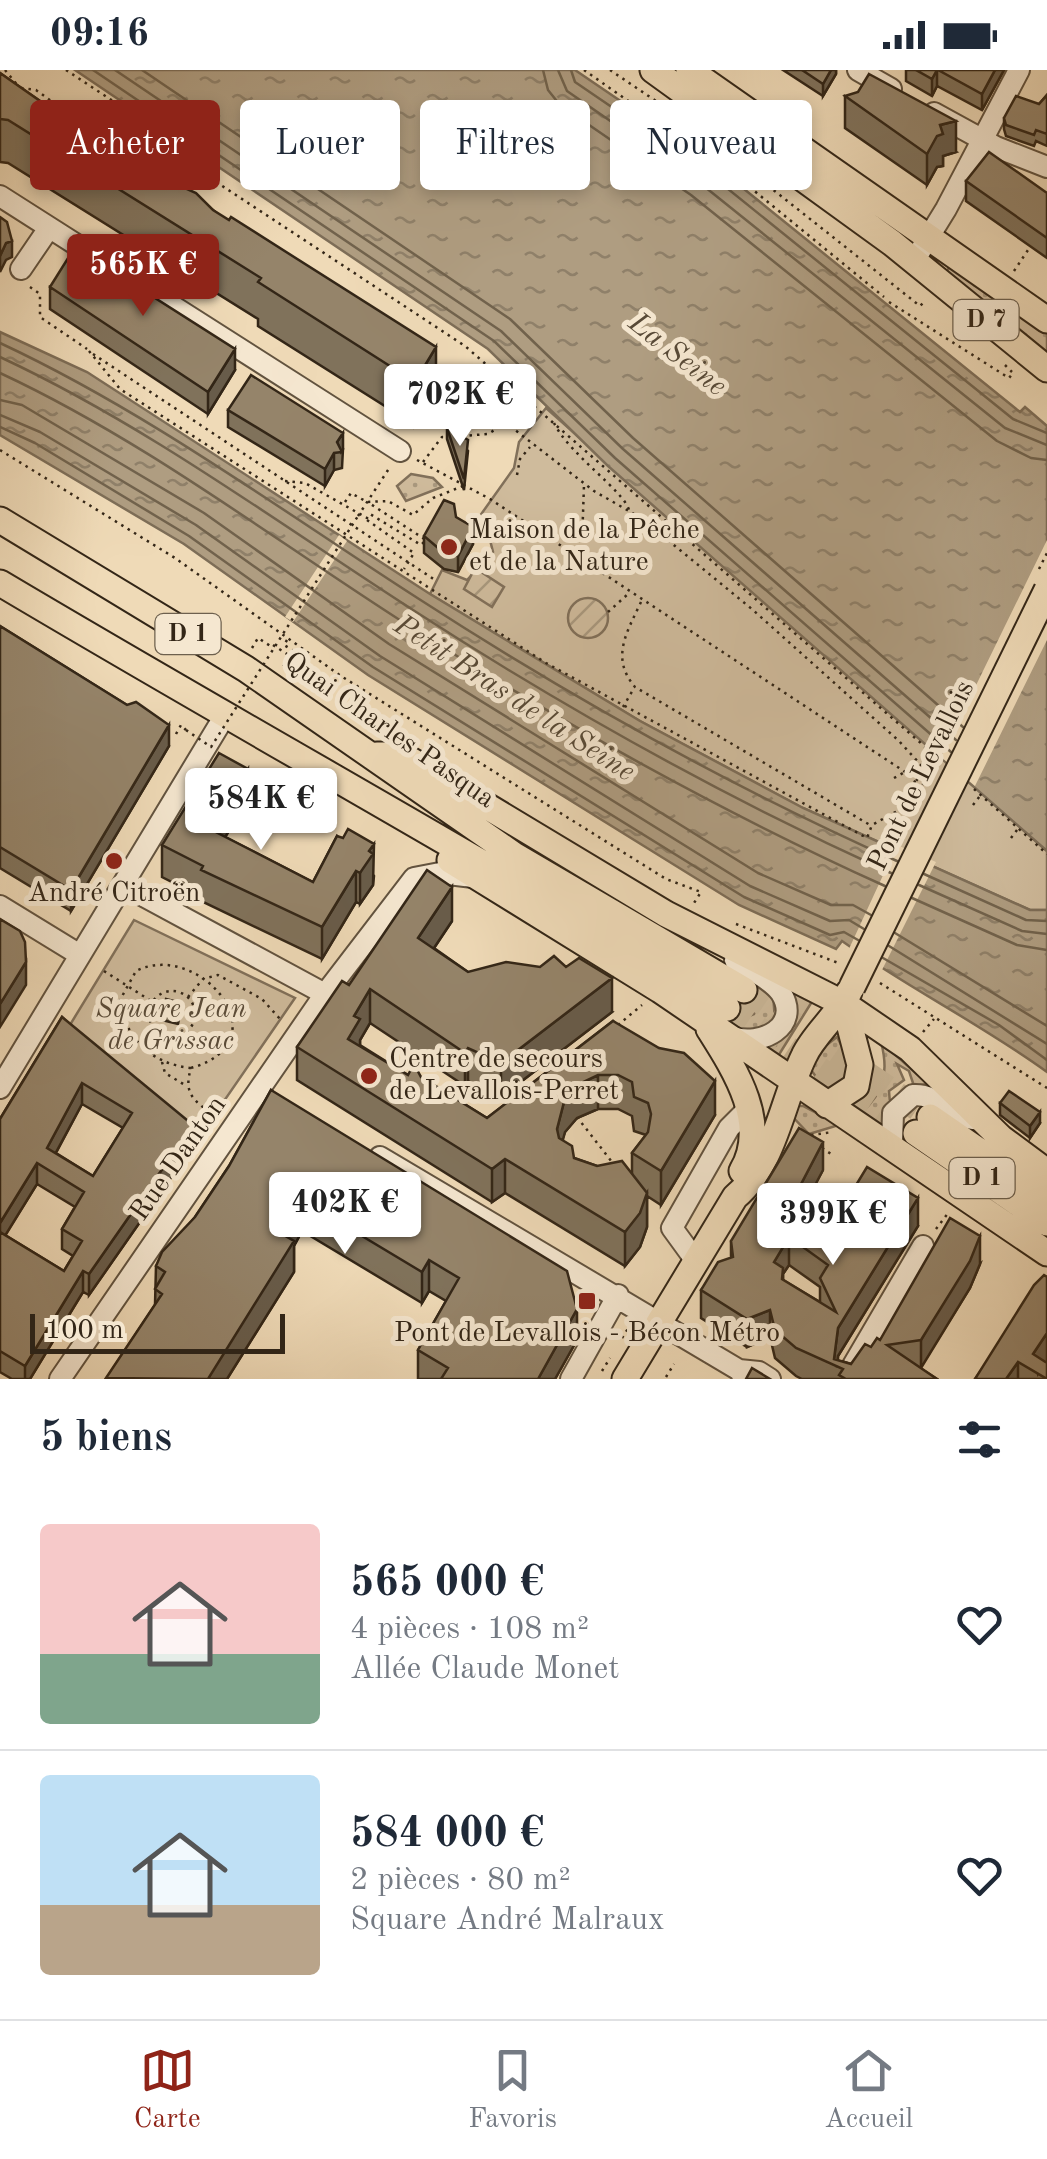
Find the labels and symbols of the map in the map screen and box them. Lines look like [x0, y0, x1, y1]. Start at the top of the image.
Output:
pin: 565K € [62, 234, 224, 319]
road number: D 7 [954, 300, 1018, 340]
water label: La Seine [622, 307, 732, 402]
pin: 702K € [379, 364, 541, 449]
place label: Maison de la Pêche et de la Nature [469, 517, 700, 577]
marker: Maison de la Pêche et de la Nature [438, 536, 460, 558]
water label: Petit Bras de la Seine [387, 610, 640, 788]
road number: D 1 [156, 614, 220, 654]
street label: Quai Charles Pasqua [279, 648, 500, 814]
street label: Pont de Levallois [864, 677, 980, 875]
pin: 584K € [180, 768, 342, 853]
marker: André Citroën [103, 850, 125, 872]
place label: André Citroën [28, 880, 200, 908]
park label: Square Jean de Grissac [96, 996, 246, 1056]
place label: Centre de secours de Levallois-Perret [389, 1046, 619, 1106]
marker: Centre de secours de Levallois-Perret [358, 1065, 380, 1087]
street label: Rue Danton [126, 1091, 232, 1227]
road number: D 1 [950, 1158, 1014, 1198]
pin: 402K € [264, 1172, 426, 1257]
pin: 399K € [752, 1183, 914, 1268]
marker: Pont de Levallois - Bécon Métro [576, 1290, 598, 1312]
scale bar [30, 1309, 285, 1354]
place label: Pont de Levallois - Bécon Métro [394, 1320, 780, 1348]

